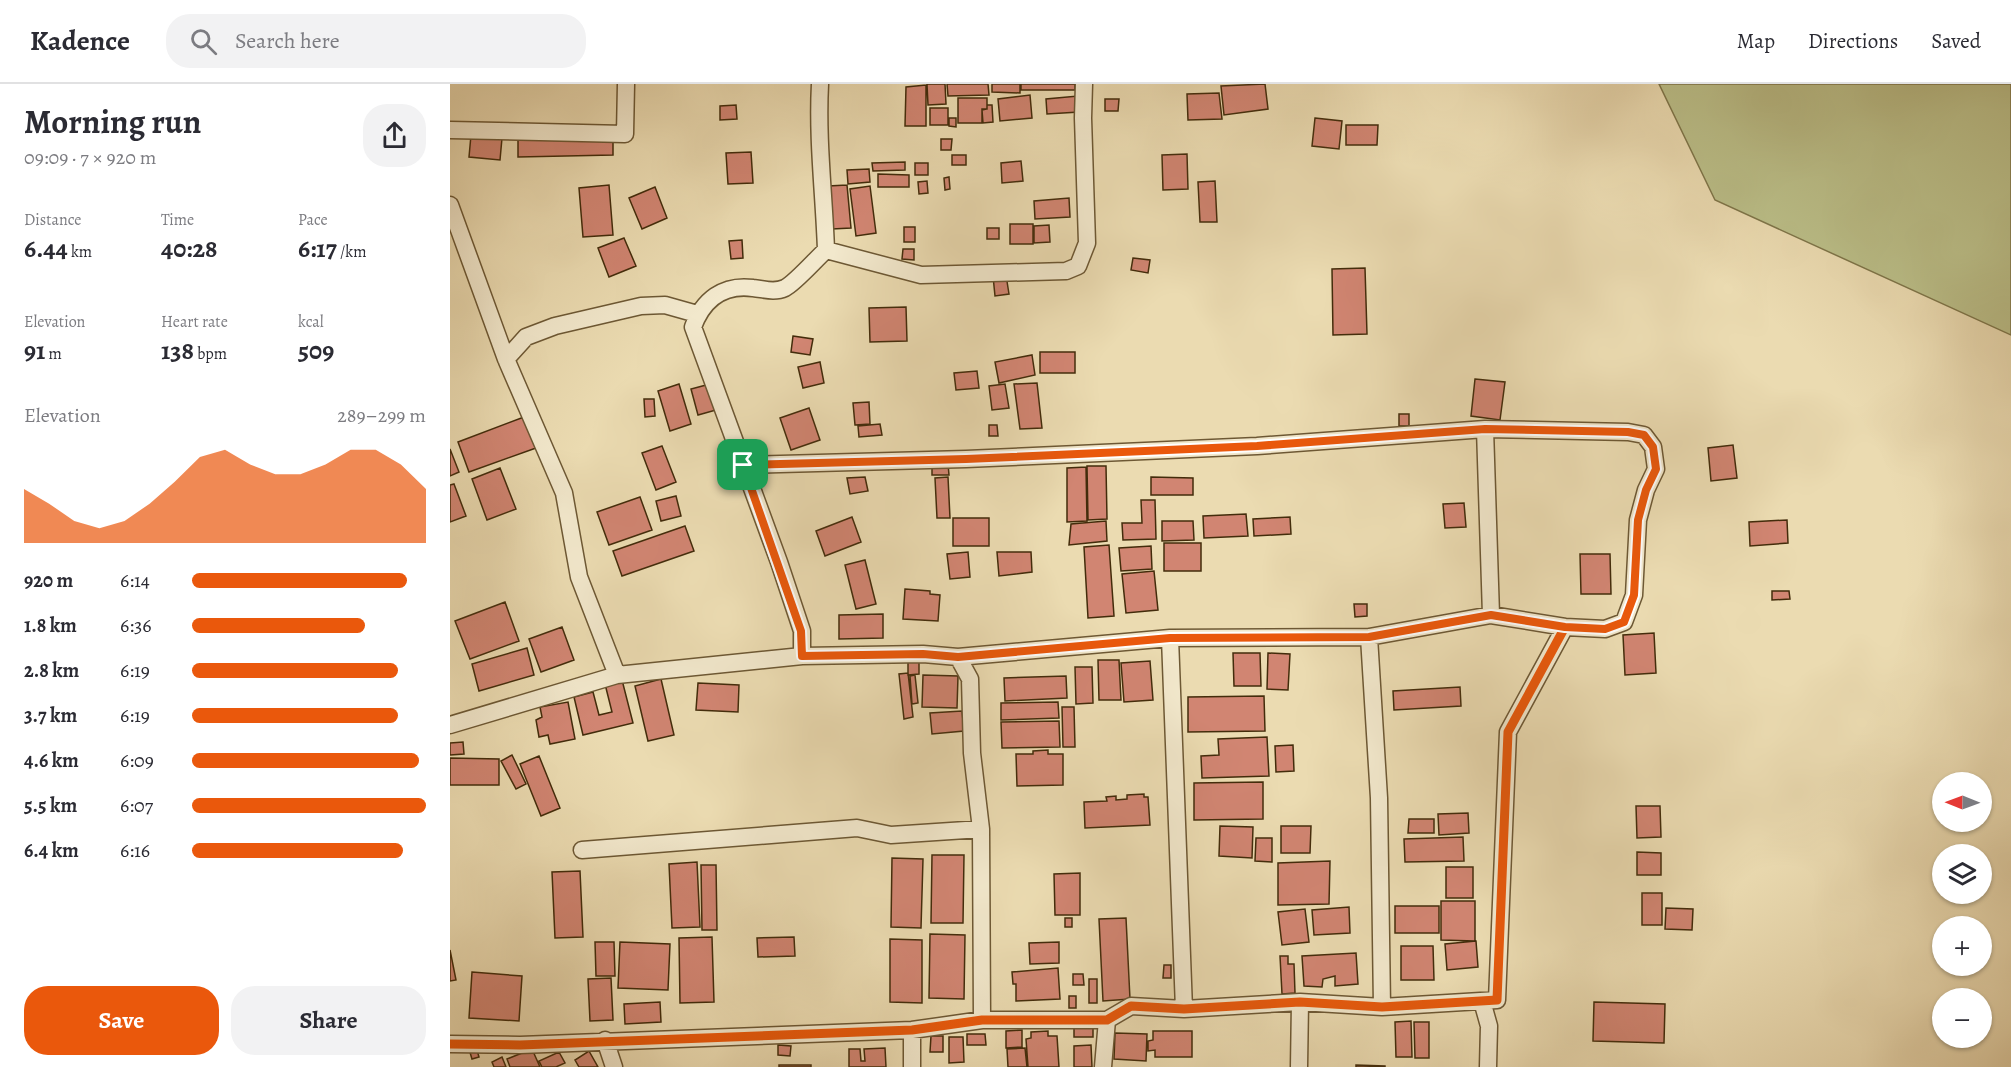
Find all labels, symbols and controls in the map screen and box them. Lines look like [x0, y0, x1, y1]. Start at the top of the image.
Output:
search box [166, 14, 586, 68]
text: Kadence [30, 22, 130, 60]
icon: search [187, 25, 220, 58]
text: Search here [235, 26, 340, 56]
text: Map [1737, 27, 1775, 55]
text: Directions [1808, 27, 1898, 55]
text: Saved [1931, 27, 1981, 55]
text: Morning run [24, 99, 201, 144]
button: share [363, 104, 426, 167]
text: 09:09 · 7 × 920 m [24, 144, 156, 171]
text: Distance [24, 209, 81, 231]
text: Time [161, 209, 194, 231]
text: Pace [298, 209, 328, 231]
text: 6.44 [24, 231, 68, 266]
text: 40:28 [161, 231, 218, 266]
text: 6:17 [298, 231, 337, 266]
text: km [68, 241, 92, 263]
text: /km [337, 241, 366, 263]
text: Elevation [24, 311, 85, 333]
text: Heart rate [161, 311, 228, 333]
text: kcal [298, 311, 324, 333]
text: 91 [24, 333, 45, 368]
text: 138 [161, 333, 194, 368]
text: 509 [298, 333, 334, 368]
text: m [45, 343, 62, 365]
text: bpm [194, 343, 227, 365]
text: Elevation [24, 402, 101, 429]
text: 289–299 m [337, 402, 426, 429]
pin [717, 439, 768, 490]
icon: arrive [726, 448, 759, 481]
text: 920 m [24, 567, 73, 594]
text: 6:14 [120, 567, 150, 594]
text: 1.8 km [24, 612, 77, 639]
text: 6:36 [120, 612, 152, 639]
text: 2.8 km [24, 657, 79, 684]
text: 6:19 [120, 657, 150, 684]
text: 3.7 km [24, 702, 77, 729]
text: 6:19 [120, 702, 150, 729]
text: 4.6 km [24, 747, 79, 774]
text: 6:09 [120, 747, 154, 774]
north arrow [1932, 772, 1992, 832]
map controls [1932, 772, 1992, 1048]
text: 5.5 km [24, 792, 77, 819]
text: 6:07 [120, 792, 153, 819]
text: 6.4 km [24, 837, 79, 864]
text: 6:16 [120, 837, 150, 864]
button: layers [1932, 844, 1992, 904]
button: + [1932, 916, 1992, 976]
button: Save [24, 986, 219, 1055]
button: Share [231, 986, 426, 1055]
button: − [1932, 988, 1992, 1048]

